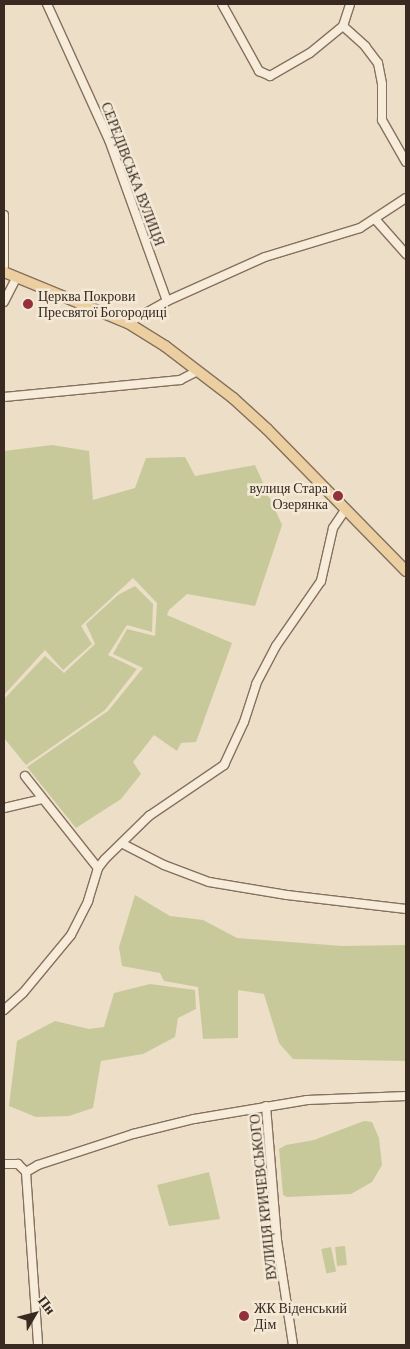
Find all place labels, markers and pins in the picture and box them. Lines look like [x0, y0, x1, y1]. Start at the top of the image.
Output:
place label: Церква Покрови Пресвятої Богородиці [38, 288, 167, 321]
marker: Церква Покрови Пресвятої Богородиці [22, 298, 34, 310]
place label: вулиця Стара Озерянка [250, 480, 328, 512]
marker: вулиця Стара Озерянка [332, 490, 344, 502]
place label: ЖК Віденський Дім [254, 1300, 347, 1332]
marker: ЖК Віденський Дім [238, 1310, 250, 1322]

